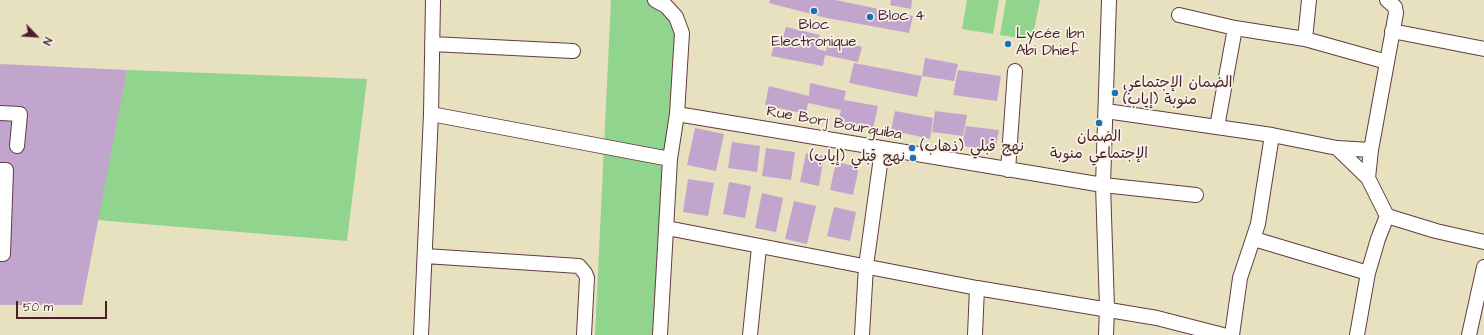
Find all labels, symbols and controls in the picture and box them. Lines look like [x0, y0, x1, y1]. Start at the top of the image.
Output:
marker: Bloc Electronique [809, 6, 819, 16]
place label: Bloc 4 [878, 8, 925, 26]
marker: Bloc 4 [865, 12, 875, 22]
north arrow [16, 16, 56, 56]
place label: Bloc Electronique [772, 17, 856, 52]
place label: Lycée Ibn Abi Dhief [1016, 26, 1085, 61]
text: N [39, 35, 56, 48]
marker: Lycée Ibn Abi Dhief [1003, 39, 1013, 49]
place label: الضمان الإجتماعي منوبة (إياب) [1123, 75, 1233, 110]
marker: الضمان الإجتماعي منوبة (إياب) [1110, 88, 1120, 98]
street label: Rue Borj Bourguiba [765, 103, 903, 145]
marker: الضمان الإجتماعي منوبة [1094, 118, 1104, 128]
place label: الضمان الإجتماعي منوبة [1050, 129, 1148, 164]
place label: نهج قبلي (ذهاب) [920, 139, 1024, 157]
marker: نهج قبلي (ذهاب) [907, 143, 917, 153]
place label: نهج قبلي (إياب) [810, 149, 905, 167]
marker: نهج قبلي (إياب) [908, 153, 918, 163]
scale bar [18, 293, 109, 319]
text: 50 m [23, 299, 53, 316]

